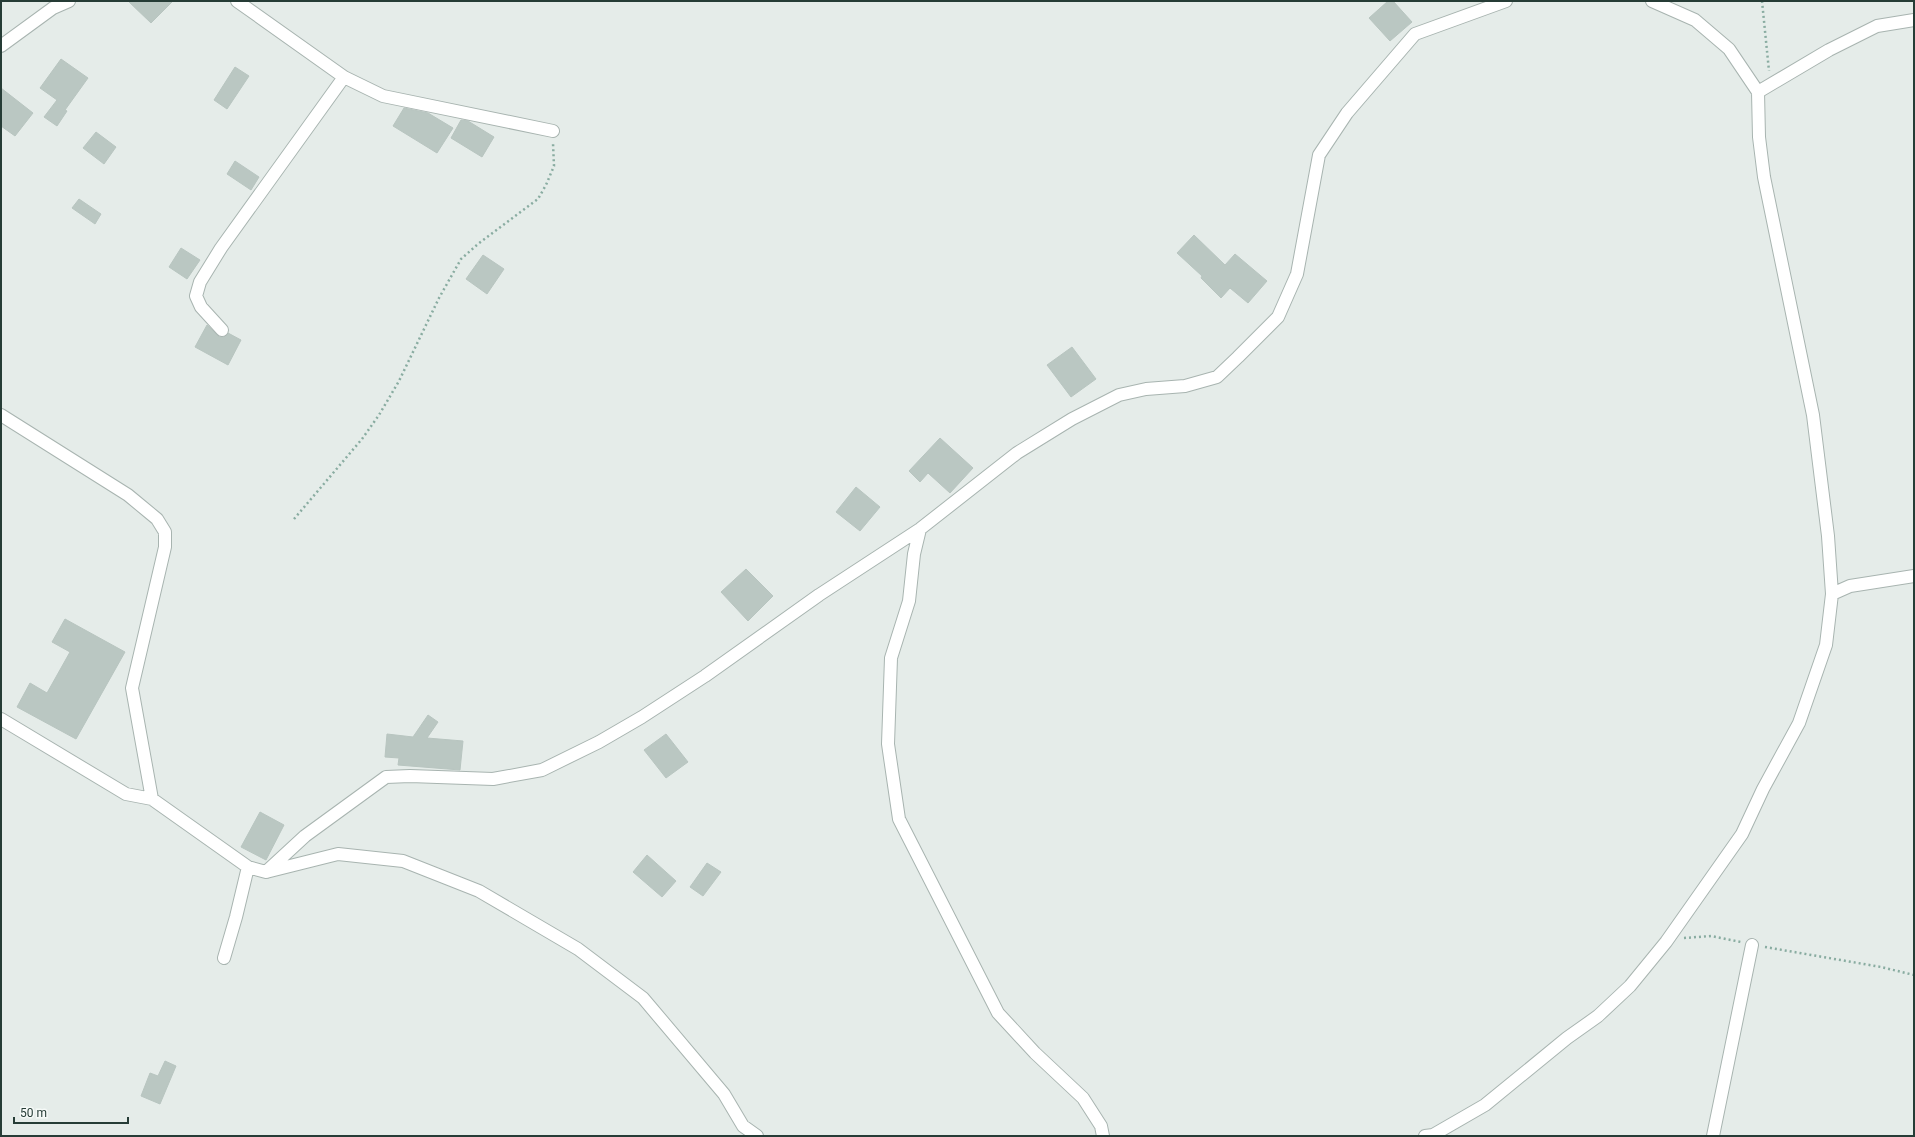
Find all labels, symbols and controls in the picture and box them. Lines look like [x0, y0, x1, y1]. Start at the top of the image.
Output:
scale bar [14, 1099, 128, 1125]
text: 50 m [20, 1106, 47, 1120]

